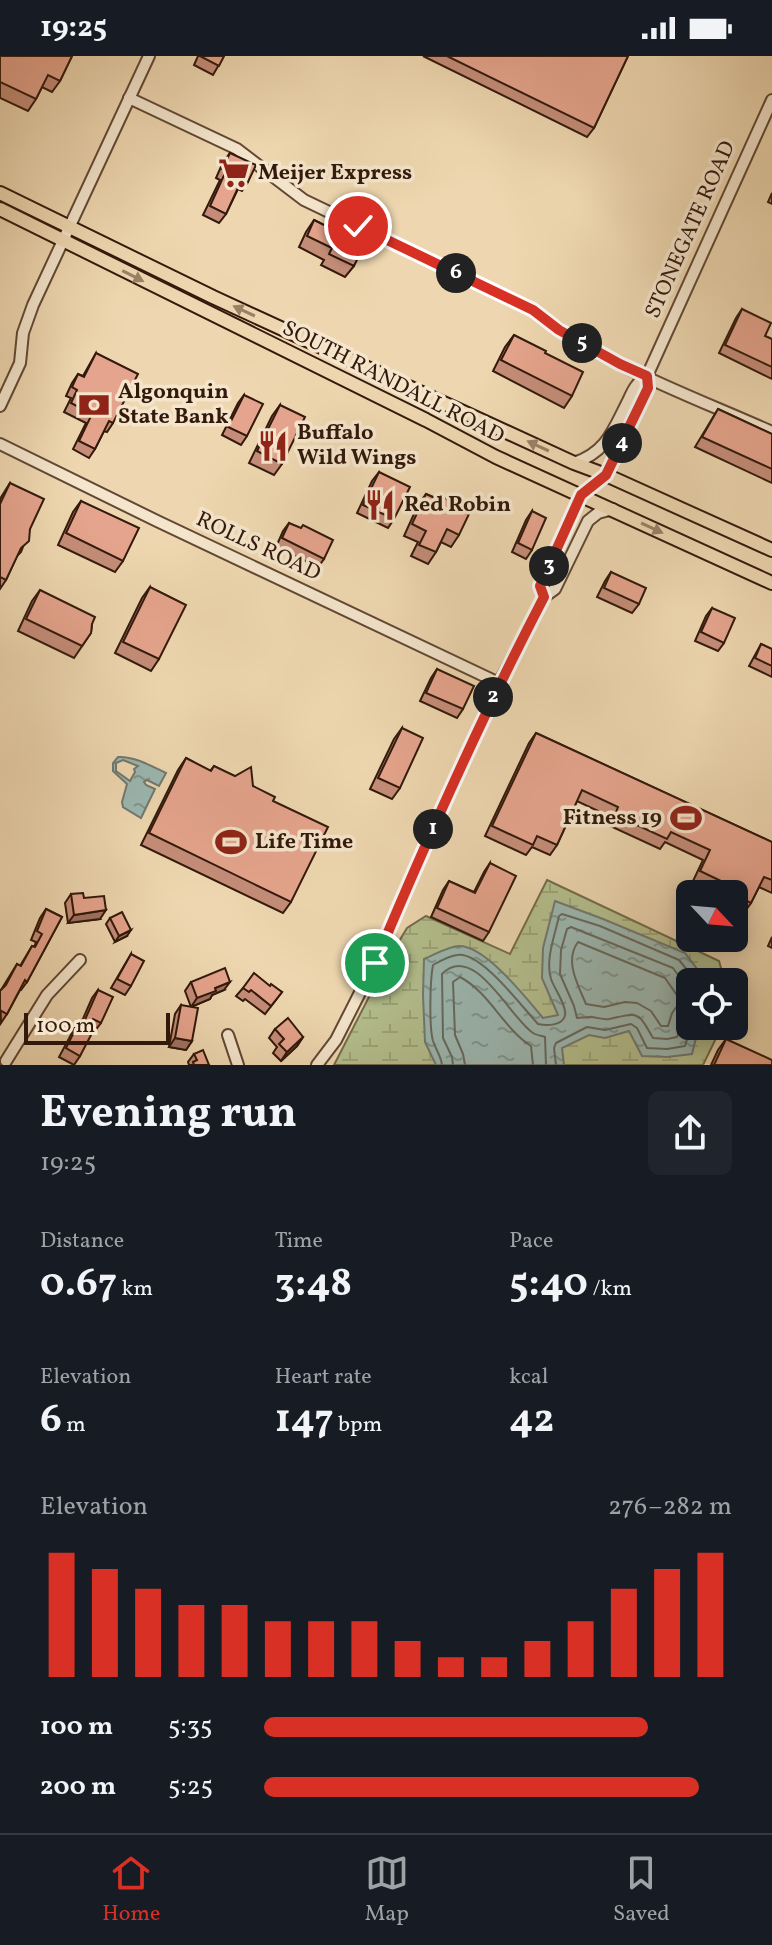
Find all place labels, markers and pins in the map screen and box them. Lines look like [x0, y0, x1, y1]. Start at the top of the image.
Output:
supermarket icon: Meijer Express [217, 156, 251, 190]
place label: Meijer Express [258, 158, 412, 189]
pin [324, 192, 392, 260]
pin: 6 [436, 253, 476, 293]
pin: 5 [562, 323, 602, 363]
place label: Algonquin State Bank [118, 377, 229, 433]
bank icon: Algonquin State Bank [77, 388, 111, 422]
place label: Buffalo Wild Wings [297, 418, 417, 474]
pin: 4 [602, 423, 642, 463]
restaurant icon: Buffalo Wild Wings [256, 429, 290, 463]
restaurant icon: Red Robin [363, 488, 397, 522]
place label: Red Robin [404, 490, 511, 521]
pin: 3 [529, 546, 569, 586]
pin: 2 [473, 677, 513, 717]
sports icon: Fitness 19 [669, 801, 703, 835]
place label: Fitness 19 [563, 803, 662, 834]
pin: 1 [413, 809, 453, 849]
sports icon: Life Time [214, 825, 248, 859]
place label: Life Time [255, 827, 353, 858]
pin [341, 929, 409, 997]

